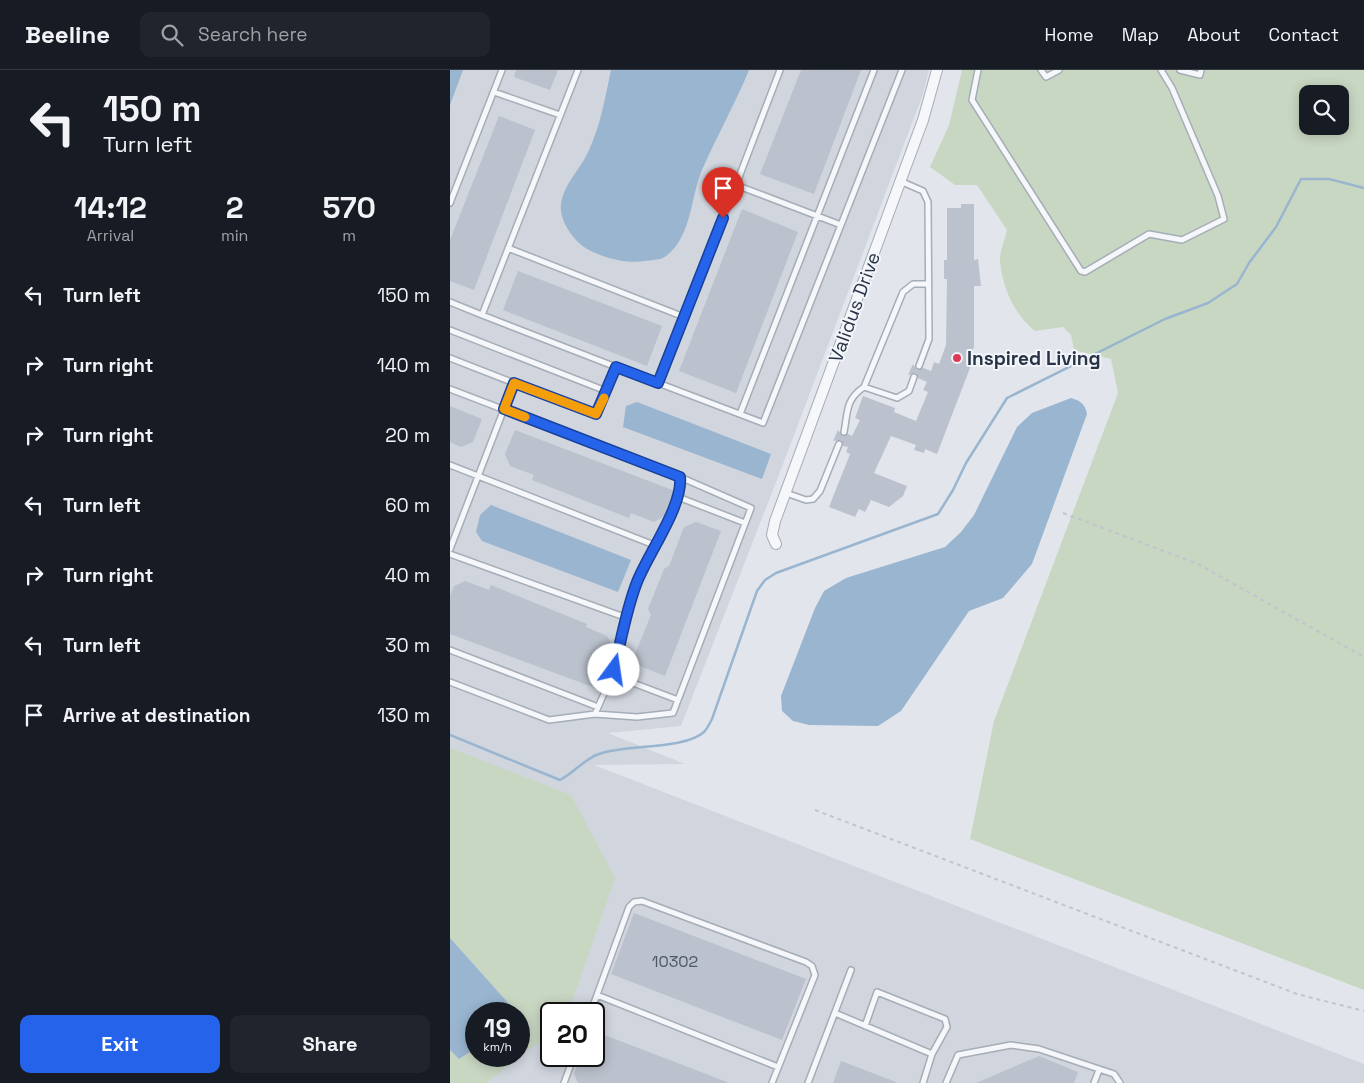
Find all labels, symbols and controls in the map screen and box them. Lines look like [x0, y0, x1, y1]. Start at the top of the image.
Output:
search box [140, 12, 490, 57]
text: Beeline [25, 19, 110, 50]
icon: search [158, 21, 186, 49]
text: Search here [198, 22, 308, 47]
text: Home [1045, 23, 1094, 46]
text: Map [1122, 23, 1159, 46]
text: About [1187, 23, 1241, 46]
text: Contact [1269, 23, 1339, 46]
map controls [1299, 85, 1349, 135]
button: search [1299, 85, 1349, 135]
text: 150 m [103, 87, 201, 131]
icon: left [20, 90, 85, 155]
text: Turn left [103, 130, 193, 158]
pin [702, 167, 744, 218]
icon: arrive [709, 174, 737, 202]
text: 14:12 [74, 188, 147, 227]
text: 2 [226, 188, 244, 227]
text: 570 [322, 188, 376, 227]
text: Arrival [87, 225, 134, 246]
text: min [221, 225, 248, 246]
text: m [342, 225, 356, 246]
street label: Validus Drive [823, 249, 886, 366]
icon: left [20, 281, 48, 309]
text: Turn left [63, 283, 141, 308]
text: 150 m [377, 283, 430, 308]
place label: Inspired Living [967, 346, 1101, 371]
icon: right [20, 351, 48, 379]
marker: Inspired Living [951, 352, 963, 364]
text: Turn right [63, 353, 153, 378]
text: 140 m [377, 353, 430, 378]
icon: right [20, 421, 48, 449]
text: Turn right [63, 423, 153, 448]
text: 20 m [385, 423, 430, 448]
icon: left [20, 491, 48, 519]
text: Turn left [63, 493, 141, 518]
text: 60 m [385, 493, 430, 518]
icon: right [20, 561, 48, 589]
text: Turn right [63, 563, 153, 588]
text: 40 m [385, 563, 430, 588]
icon: left [20, 631, 48, 659]
text: Turn left [63, 633, 141, 658]
text: 30 m [385, 633, 430, 658]
position arrow [587, 643, 639, 695]
icon: arrive [20, 701, 48, 729]
text: Arrive at destination [63, 703, 251, 728]
text: 130 m [377, 703, 430, 728]
house number: 10302 [652, 951, 698, 972]
speed limit sign: 20 [540, 1002, 605, 1067]
text: 19 [484, 1012, 511, 1044]
button: Exit [20, 1015, 220, 1073]
button: Share [230, 1015, 430, 1073]
text: km/h [483, 1039, 512, 1055]

